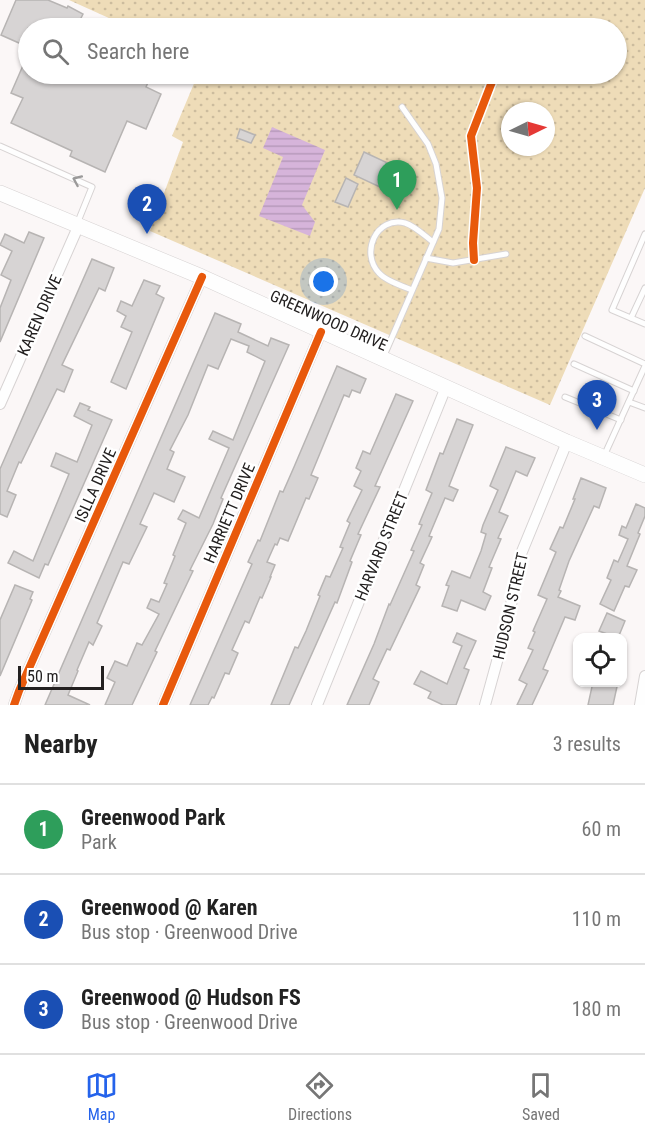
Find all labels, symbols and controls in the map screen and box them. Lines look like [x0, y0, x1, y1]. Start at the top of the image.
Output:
search box [18, 18, 627, 84]
icon: search [39, 35, 72, 68]
text: Search here [87, 39, 189, 64]
north arrow [501, 102, 555, 156]
pin: 1 [378, 160, 416, 210]
one-way arrow [73, 175, 84, 187]
pin: 2 [128, 184, 166, 234]
your location [309, 267, 338, 296]
street label: KAREN DRIVE [13, 272, 66, 359]
street label: GREENWOOD DRIVE [267, 286, 390, 355]
pin: 3 [578, 380, 616, 430]
street label: ISLLA DRIVE [71, 445, 120, 525]
street label: HARRIETT DRIVE [200, 460, 259, 566]
street label: HARVARD STREET [351, 489, 412, 604]
street label: HUDSON STREET [489, 551, 532, 661]
map controls [573, 633, 627, 687]
button: locate [573, 633, 627, 687]
scale bar [18, 663, 104, 690]
text: 50 m [27, 667, 59, 686]
text: Nearby [24, 729, 98, 759]
text: 3 results [553, 732, 621, 756]
text: Greenwood Park [81, 805, 225, 830]
text: 1 [38, 817, 49, 841]
text: 60 m [582, 817, 621, 841]
text: Park [81, 830, 117, 854]
text: Greenwood @ Karen [81, 895, 258, 920]
text: 2 [38, 907, 49, 931]
text: 110 m [572, 907, 621, 931]
text: Bus stop · Greenwood Drive [81, 920, 298, 944]
text: Greenwood @ Hudson FS [81, 985, 301, 1010]
text: 3 [38, 997, 49, 1021]
text: 180 m [572, 997, 621, 1021]
text: Bus stop · Greenwood Drive [81, 1010, 298, 1034]
tab: Map [85, 1069, 118, 1124]
tab: Directions [288, 1069, 352, 1124]
tab: Saved [522, 1069, 560, 1124]

